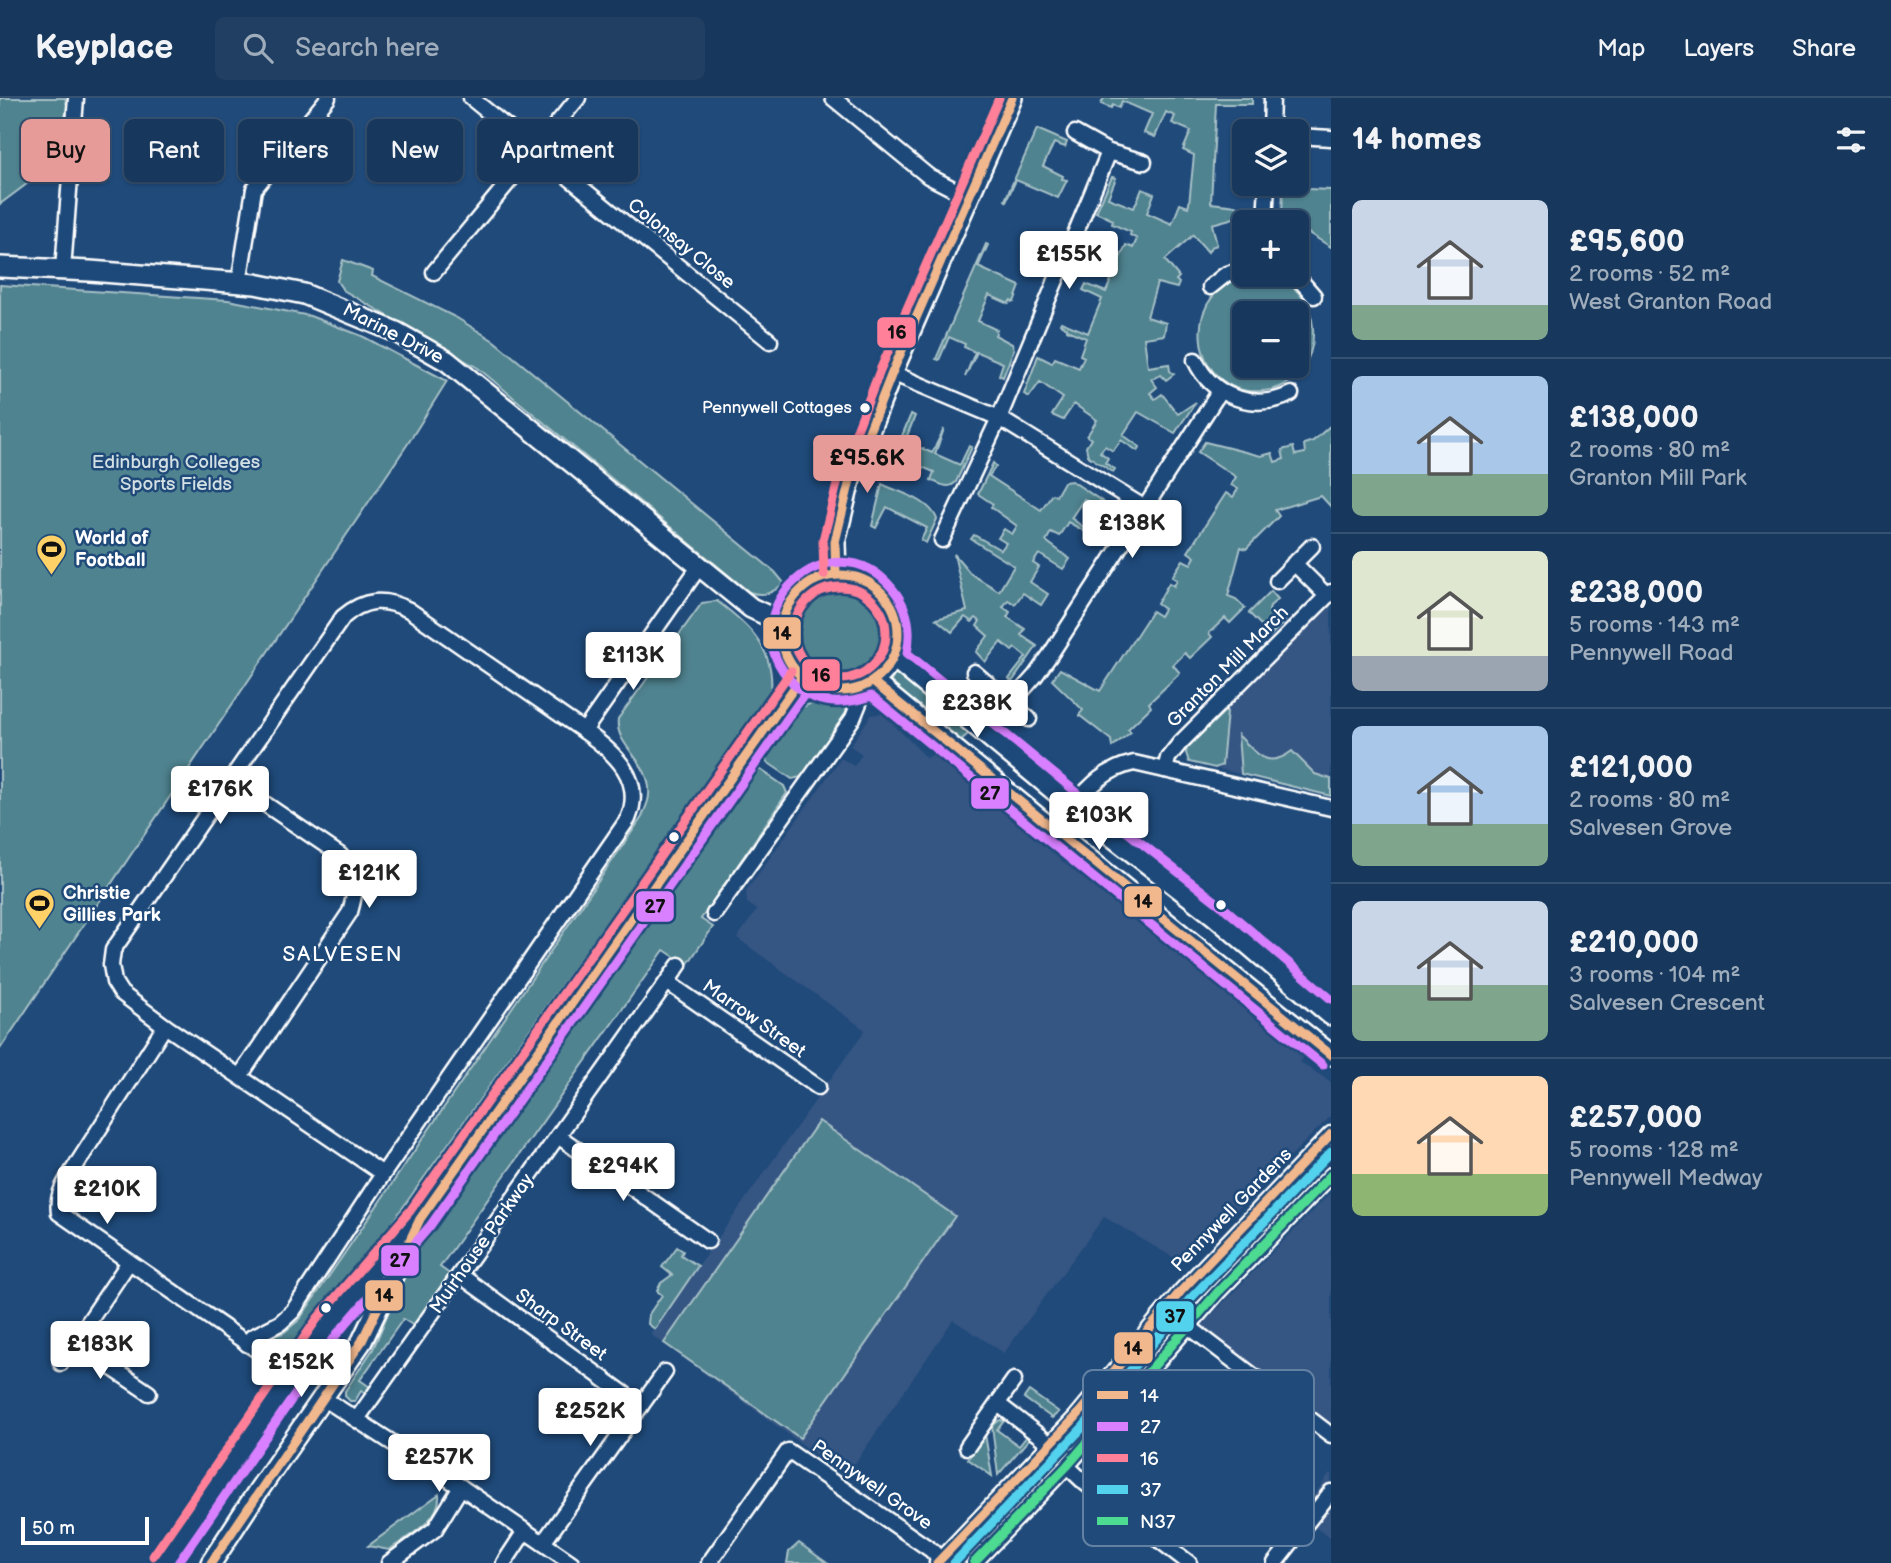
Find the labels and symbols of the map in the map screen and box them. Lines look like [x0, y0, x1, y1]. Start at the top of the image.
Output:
street label: Colonsay Close [623, 194, 739, 294]
pin: £155K [1020, 232, 1118, 291]
street label: Marine Drive [339, 299, 447, 369]
line badge: 16 [876, 316, 917, 349]
text: 16 [887, 322, 907, 345]
place label: Pennywell Cottages [702, 398, 852, 418]
marker: Pennywell Cottages [858, 401, 872, 415]
pin: £95.6K [810, 436, 924, 495]
park label: Edinburgh Colleges Sports Fields [92, 451, 260, 496]
pin: £138K [1083, 500, 1181, 560]
place label: World of Football [75, 527, 150, 572]
sports icon: World of Football [35, 532, 69, 576]
street label: Granton Mill March [1162, 601, 1294, 733]
line badge: 14 [762, 616, 802, 650]
text: 14 [772, 623, 792, 646]
pin: £113K [584, 632, 682, 692]
line badge: 16 [801, 658, 841, 692]
text: 16 [811, 665, 831, 688]
pin: £238K [928, 680, 1026, 740]
pin: £176K [171, 766, 269, 826]
line badge: 27 [970, 777, 1010, 810]
text: 27 [979, 783, 1001, 806]
pin: £103K [1050, 792, 1148, 852]
unlabelled marker [667, 830, 681, 844]
pin: £121K [320, 850, 418, 910]
place label: Christie Gillies Park [63, 882, 161, 927]
line badge: 14 [1123, 885, 1163, 918]
sports icon: Christie Gillies Park [23, 887, 57, 931]
line badge: 27 [635, 890, 675, 923]
text: 14 [1133, 891, 1153, 914]
text: 27 [644, 896, 666, 919]
unlabelled marker [1214, 898, 1228, 912]
district label: SALVESEN [283, 942, 403, 967]
street label: Marrow Street [698, 975, 810, 1063]
street label: Pennywell Gardens [1167, 1143, 1297, 1277]
pin: £294K [574, 1144, 672, 1203]
pin: £210K [58, 1166, 156, 1226]
street label: Muirhouse Parkway [425, 1169, 539, 1319]
line badge: 27 [380, 1244, 420, 1277]
text: 27 [389, 1250, 411, 1273]
line badge: 14 [364, 1279, 404, 1312]
street label: Sharp Street [511, 1284, 611, 1366]
text: 14 [374, 1285, 394, 1308]
line badge: 37 [1155, 1300, 1195, 1333]
unlabelled marker [319, 1301, 333, 1315]
text: 37 [1164, 1306, 1186, 1329]
pin: £183K [51, 1322, 149, 1381]
line badge: 14 [1113, 1331, 1154, 1365]
text: 14 [1123, 1338, 1143, 1361]
pin: £152K [252, 1340, 350, 1399]
legend [1083, 1370, 1314, 1546]
text: 14 [1140, 1385, 1159, 1408]
pin: £252K [541, 1388, 639, 1448]
text: 27 [1140, 1416, 1161, 1439]
pin: £257K [390, 1434, 488, 1494]
street label: Pennywell Grove [807, 1435, 937, 1535]
text: 16 [1140, 1448, 1159, 1471]
text: 37 [1140, 1479, 1162, 1502]
text: N37 [1140, 1511, 1176, 1534]
scale bar [21, 1514, 149, 1546]

